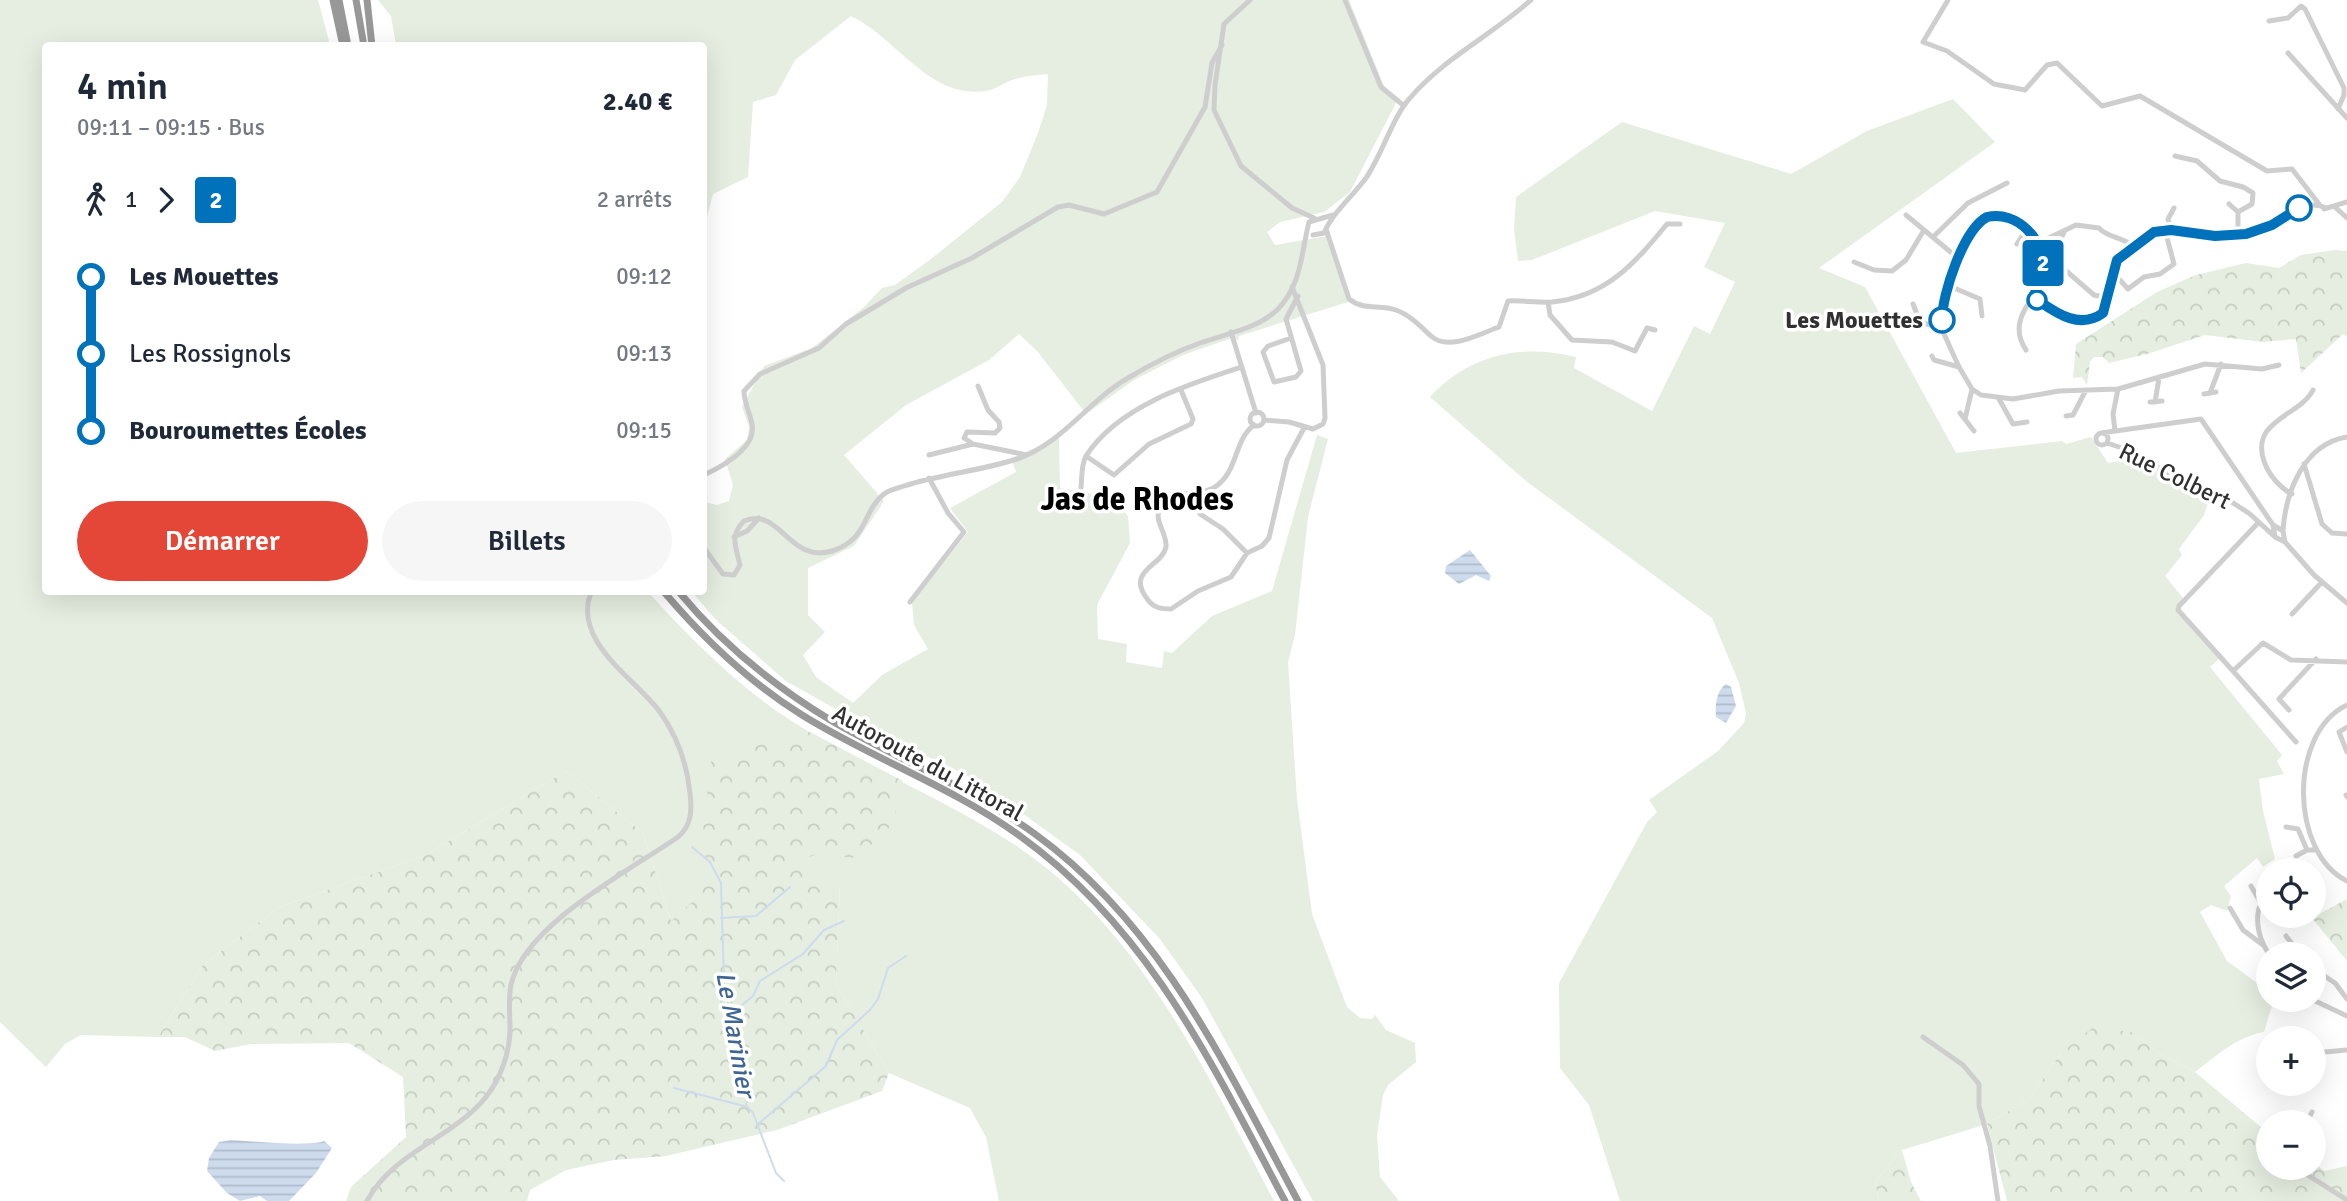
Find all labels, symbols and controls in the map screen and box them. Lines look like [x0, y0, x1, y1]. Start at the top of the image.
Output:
text: 4 min [77, 63, 168, 110]
text: 2.40 € [603, 86, 672, 118]
text: 09:11 – 09:15 · Bus [77, 113, 265, 142]
icon: walk [77, 181, 115, 219]
icon: forward [147, 181, 185, 219]
text: 1 [125, 185, 137, 214]
text: 2 [209, 185, 222, 215]
text: 2 arrêts [597, 185, 672, 214]
unlabelled marker [2286, 195, 2312, 221]
line badge: 2 [2020, 240, 2066, 286]
text: 2 [2037, 248, 2049, 278]
text: Les Mouettes [129, 261, 279, 293]
text: 09:12 [616, 262, 672, 291]
unlabelled marker [2027, 290, 2047, 310]
place label: Les Mouettes [1785, 305, 1923, 335]
marker: Les Mouettes [1929, 307, 1955, 333]
text: Les Rossignols [129, 338, 291, 370]
text: 09:13 [616, 339, 672, 368]
text: Bouroumettes Écoles [129, 415, 367, 447]
text: 09:15 [616, 416, 672, 445]
street label: Rue Colbert [2114, 436, 2236, 516]
district label: Jas de Rhodes [1040, 480, 1234, 519]
button: Démarrer [77, 501, 368, 581]
button: Billets [382, 501, 672, 581]
street label: Autoroute du Littoral [827, 698, 1029, 828]
map controls [2256, 858, 2326, 1180]
button: locate [2256, 858, 2326, 928]
button: layers [2256, 942, 2326, 1012]
water label: Le Marinier [708, 969, 762, 1103]
button: + [2256, 1026, 2326, 1096]
button: − [2256, 1110, 2326, 1180]

